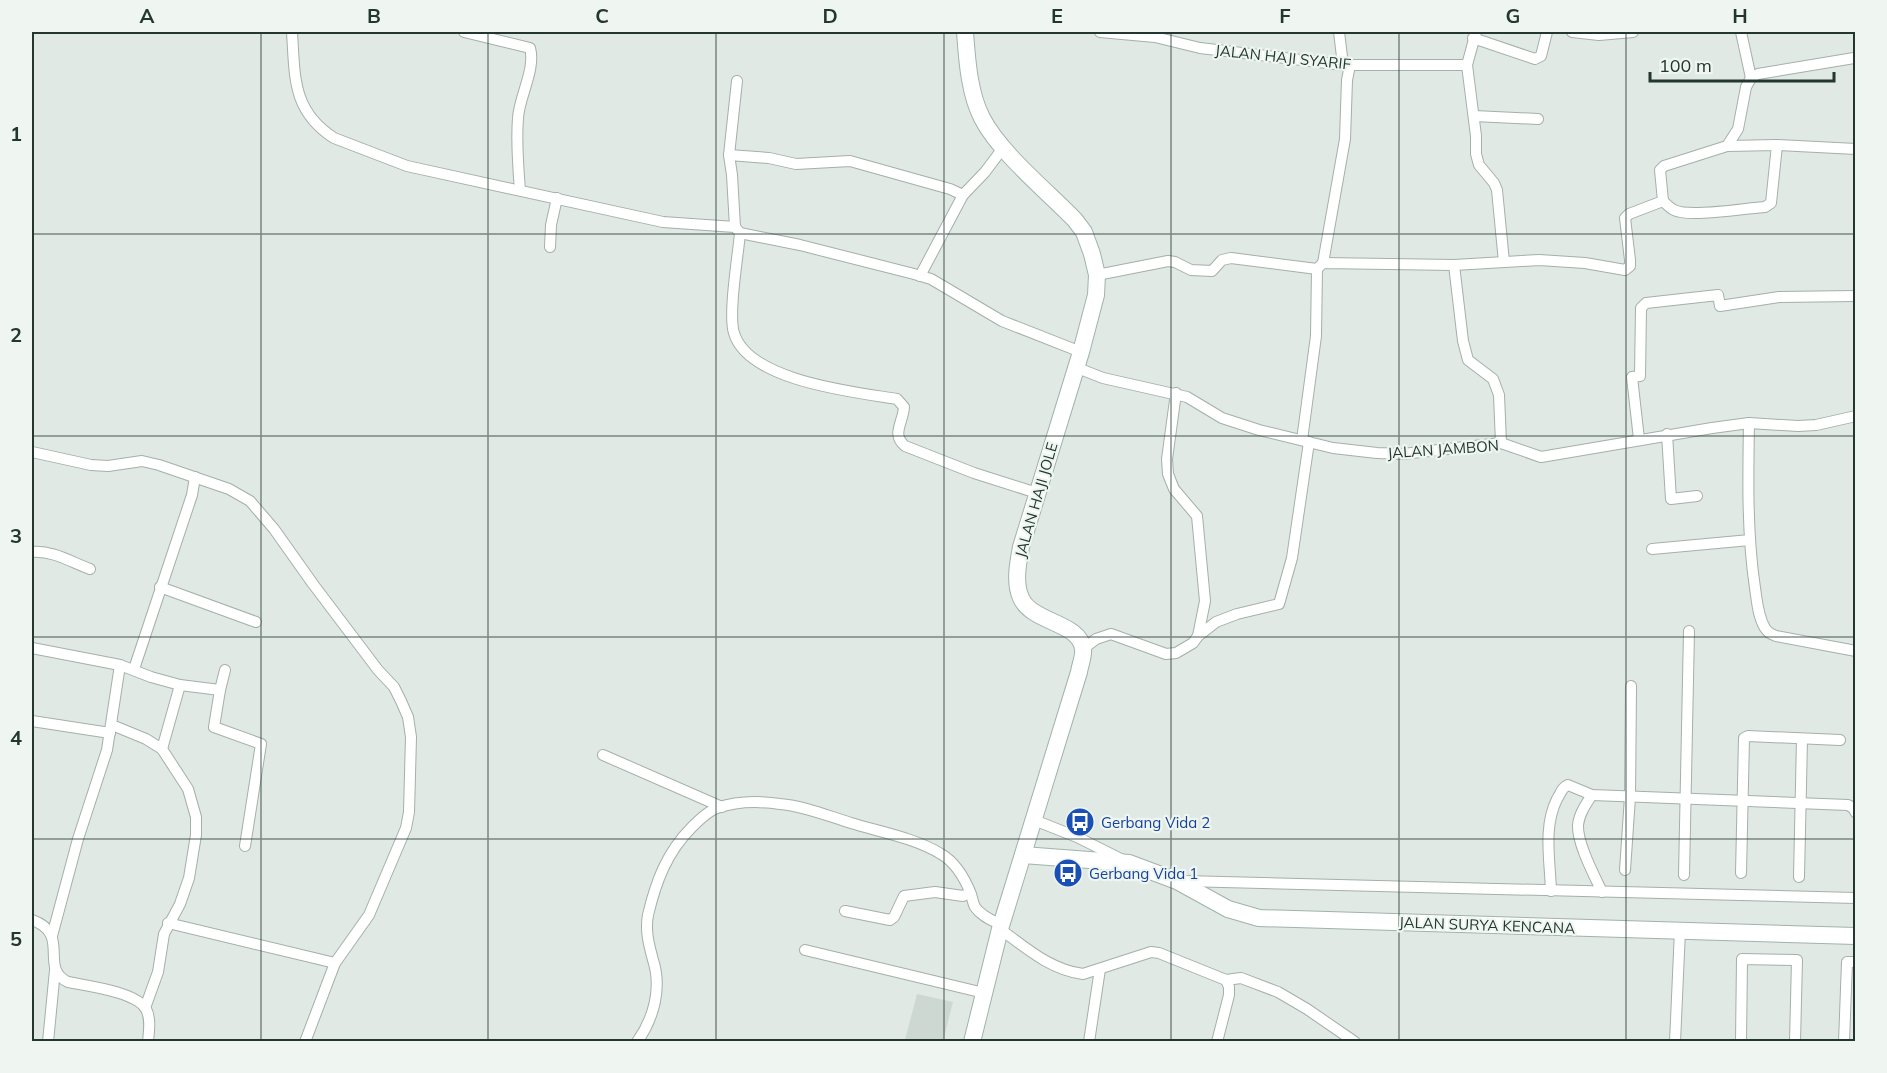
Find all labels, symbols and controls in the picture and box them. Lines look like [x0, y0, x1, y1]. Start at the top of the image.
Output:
text: A [140, 3, 155, 28]
text: B [367, 3, 381, 28]
text: C [595, 3, 609, 28]
text: D [822, 3, 838, 28]
text: E [1051, 3, 1063, 28]
text: F [1279, 3, 1291, 28]
text: G [1506, 3, 1520, 28]
text: H [1732, 3, 1748, 28]
street label: JALAN HAJI SYARIF [1214, 40, 1352, 74]
scale bar [1650, 45, 1834, 83]
text: 100 m [1659, 54, 1712, 77]
text: 1 [10, 121, 22, 146]
text: 2 [10, 322, 22, 347]
street label: JALAN JAMBON [1387, 436, 1499, 462]
street label: JALAN HAJI JOLE [1010, 440, 1062, 560]
text: 3 [10, 523, 22, 548]
text: 4 [10, 725, 22, 750]
bus stop icon: Gerbang Vida 2 [1064, 806, 1096, 838]
place label: Gerbang Vida 2 [1101, 813, 1210, 832]
bus stop icon: Gerbang Vida 1 [1052, 857, 1084, 889]
place label: Gerbang Vida 1 [1089, 864, 1198, 883]
street label: JALAN SURYA KENCANA [1399, 912, 1575, 938]
text: 5 [10, 926, 22, 951]

